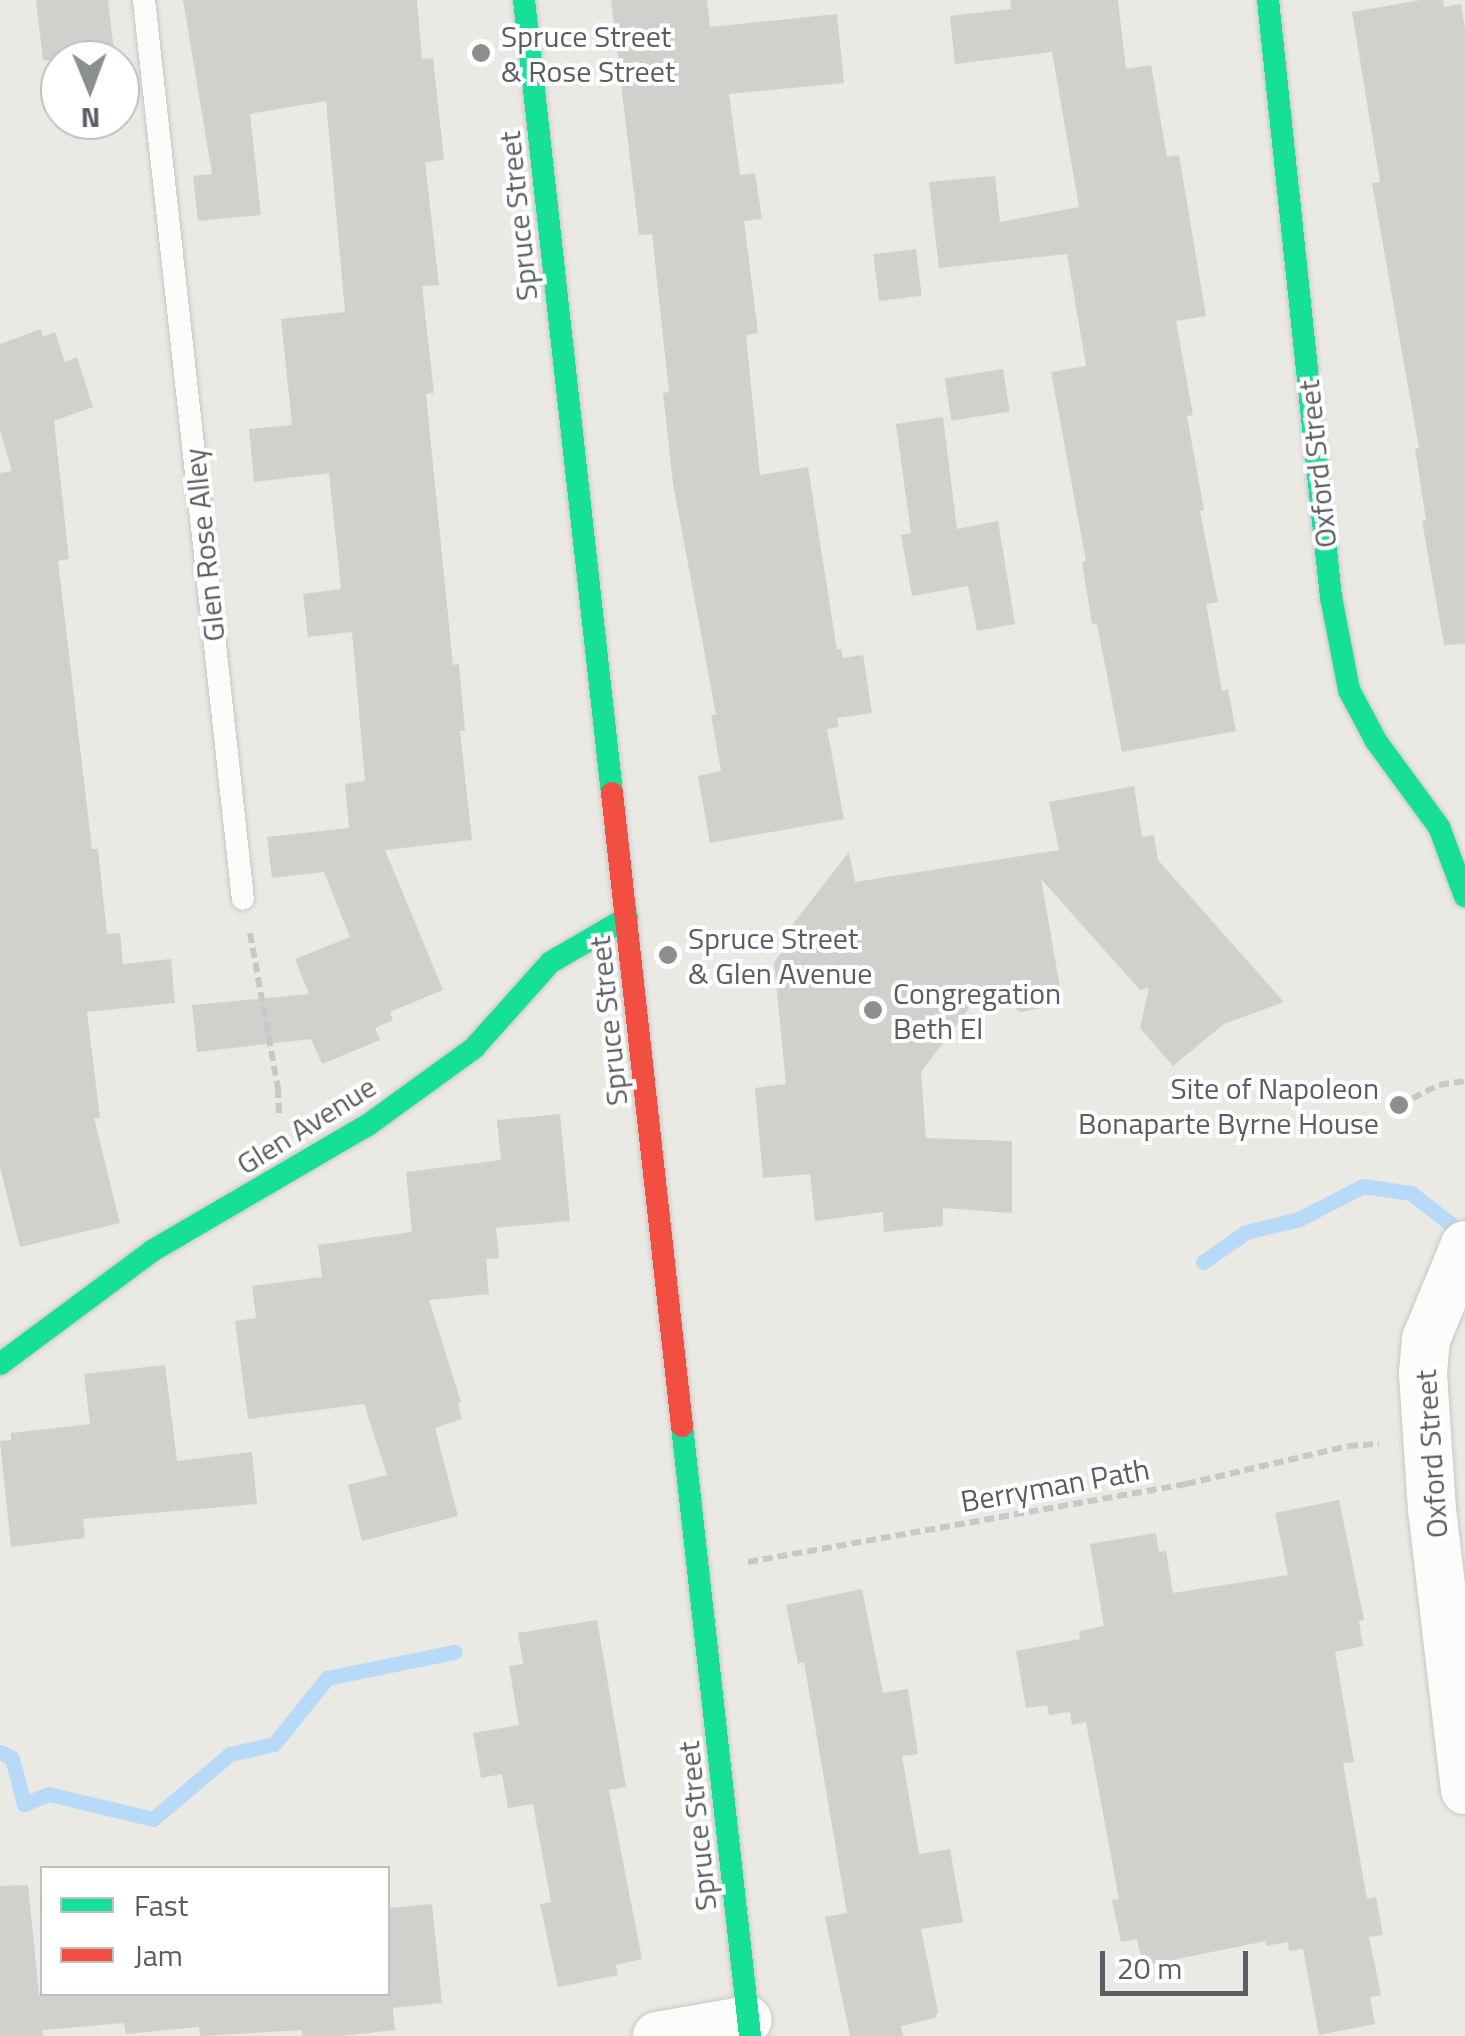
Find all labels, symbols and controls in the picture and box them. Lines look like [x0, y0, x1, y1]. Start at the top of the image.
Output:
place label: Spruce Street & Rose Street [501, 18, 675, 88]
north arrow [40, 40, 140, 140]
marker: Spruce Street & Rose Street [470, 42, 492, 64]
text: N [80, 97, 101, 140]
street label: Spruce Street [491, 129, 545, 303]
street label: Oxford Street [1290, 378, 1344, 550]
street label: Glen Rose Alley [176, 447, 232, 643]
place label: Spruce Street & Glen Avenue [688, 920, 872, 990]
street label: Spruce Street [581, 934, 635, 1108]
marker: Spruce Street & Glen Avenue [657, 944, 679, 966]
place label: Congregation Beth El [893, 975, 1061, 1046]
marker: Congregation Beth El [862, 999, 884, 1021]
street label: Glen Avenue [230, 1068, 382, 1182]
place label: Site of Napoleon Bonaparte Byrne House [1078, 1070, 1379, 1140]
marker: Site of Napoleon Bonaparte Byrne House [1388, 1094, 1410, 1116]
street label: Oxford Street [1407, 1369, 1455, 1539]
street label: Berryman Path [958, 1451, 1152, 1519]
street label: Spruce Street [670, 1739, 724, 1913]
legend [40, 1866, 390, 1996]
text: Fast [134, 1882, 188, 1928]
scale bar [1105, 1931, 1252, 1993]
text: Jam [134, 1932, 183, 1978]
text: 20 m [1117, 1945, 1182, 1991]

